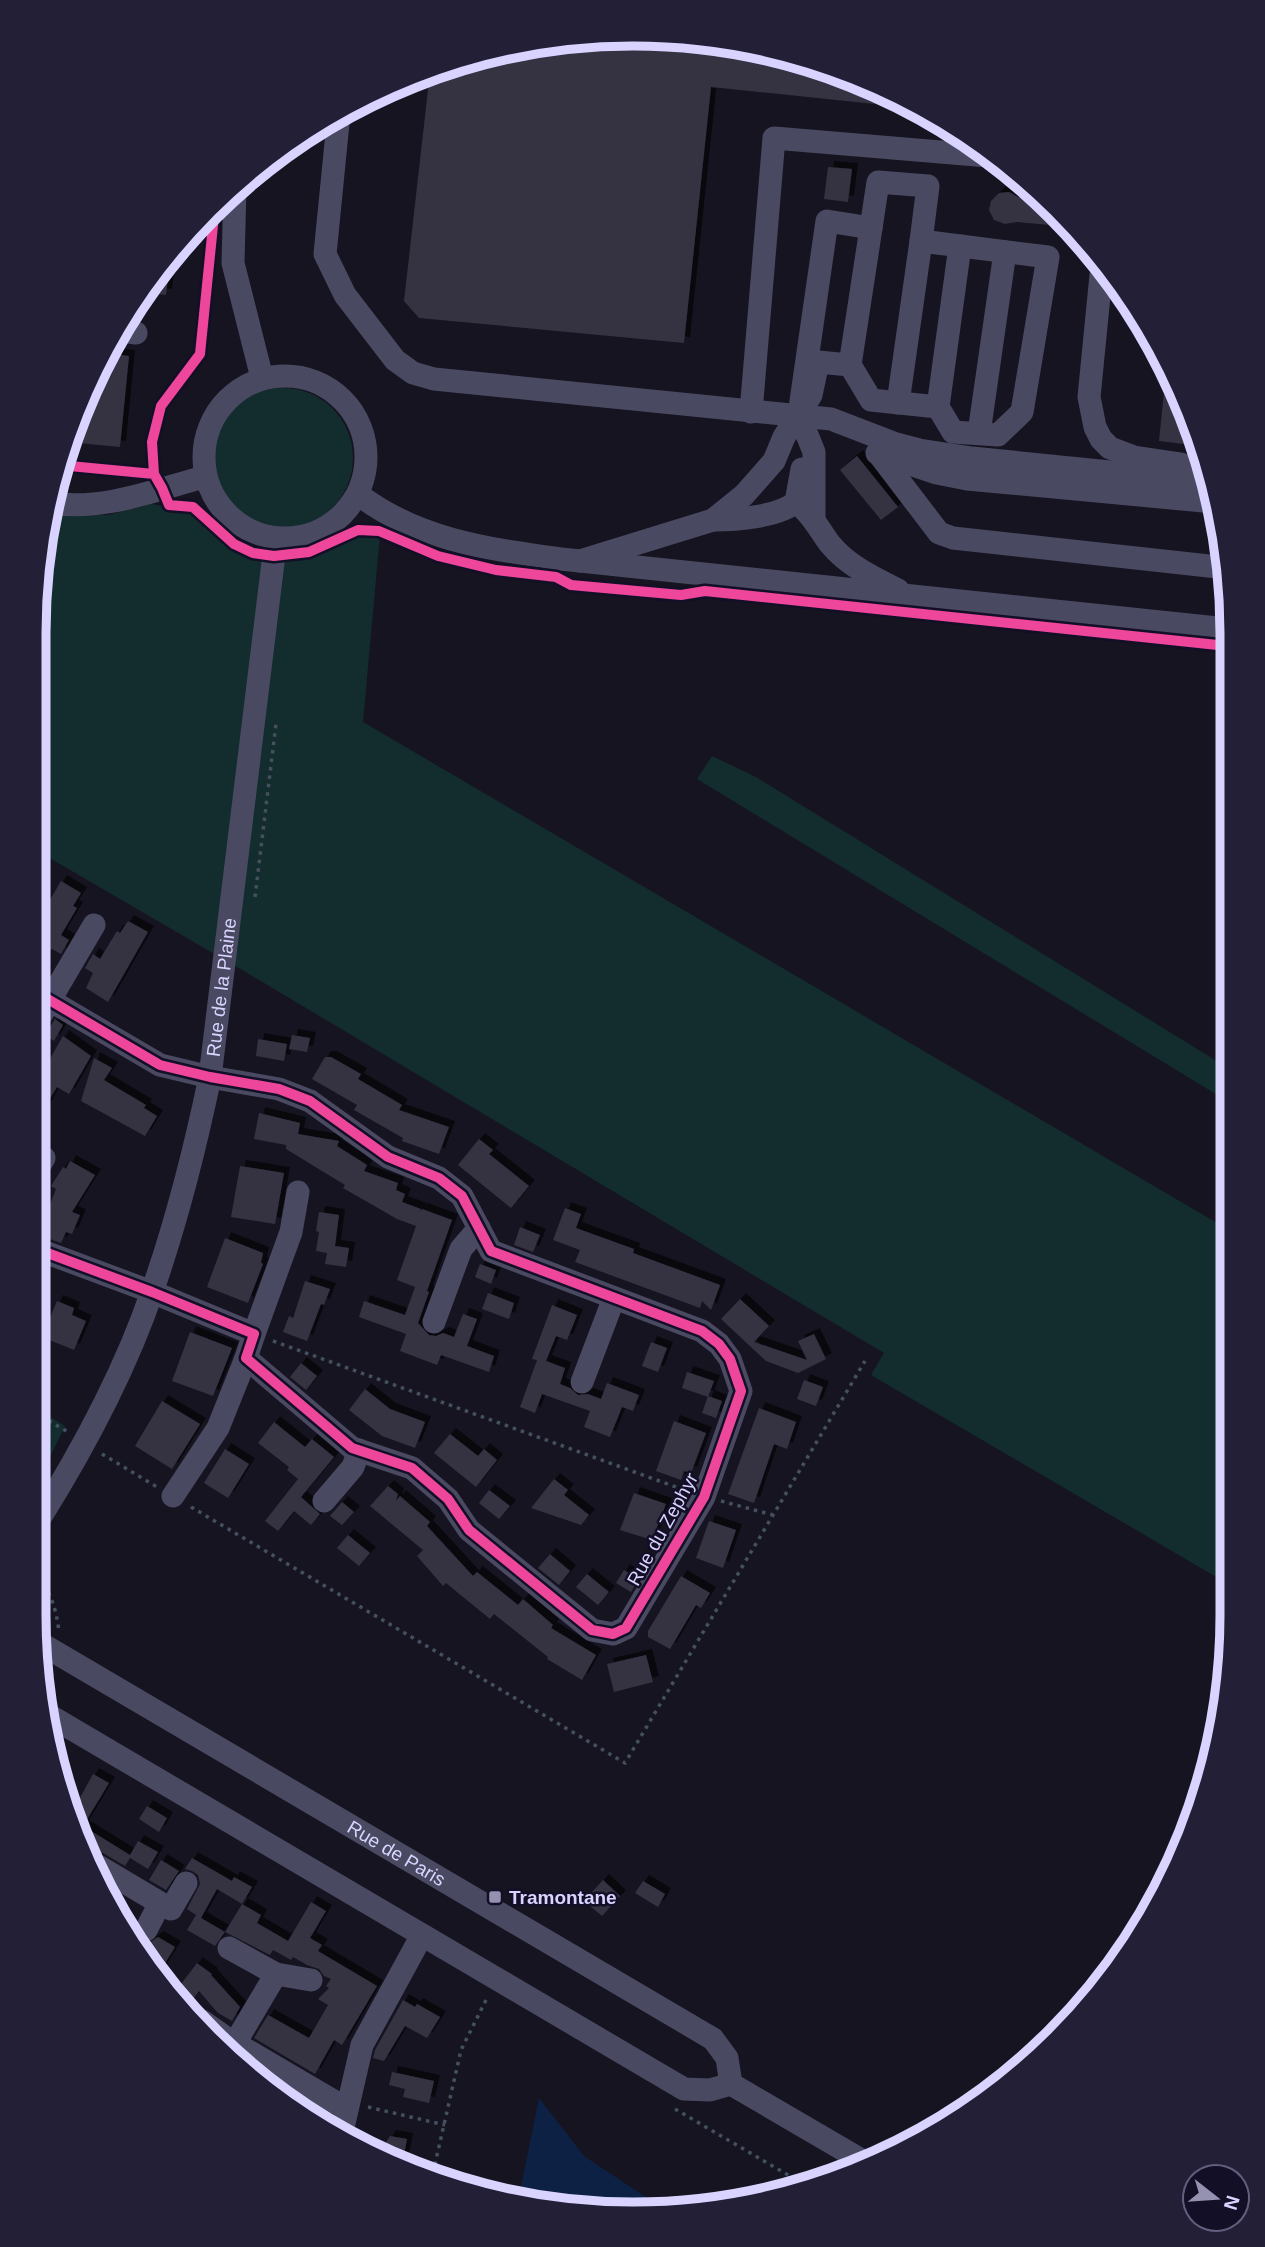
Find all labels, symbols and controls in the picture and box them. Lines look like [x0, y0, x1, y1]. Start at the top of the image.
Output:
street label: Rue de la Plaine [203, 917, 240, 1058]
street label: Rue du Zephyr [623, 1469, 702, 1589]
street label: Rue de Paris [344, 1816, 449, 1890]
place label: Tramontane [509, 1887, 617, 1908]
marker: Tramontane [487, 1889, 503, 1905]
north arrow [1181, 2163, 1251, 2233]
text: N [1220, 2193, 1244, 2212]

